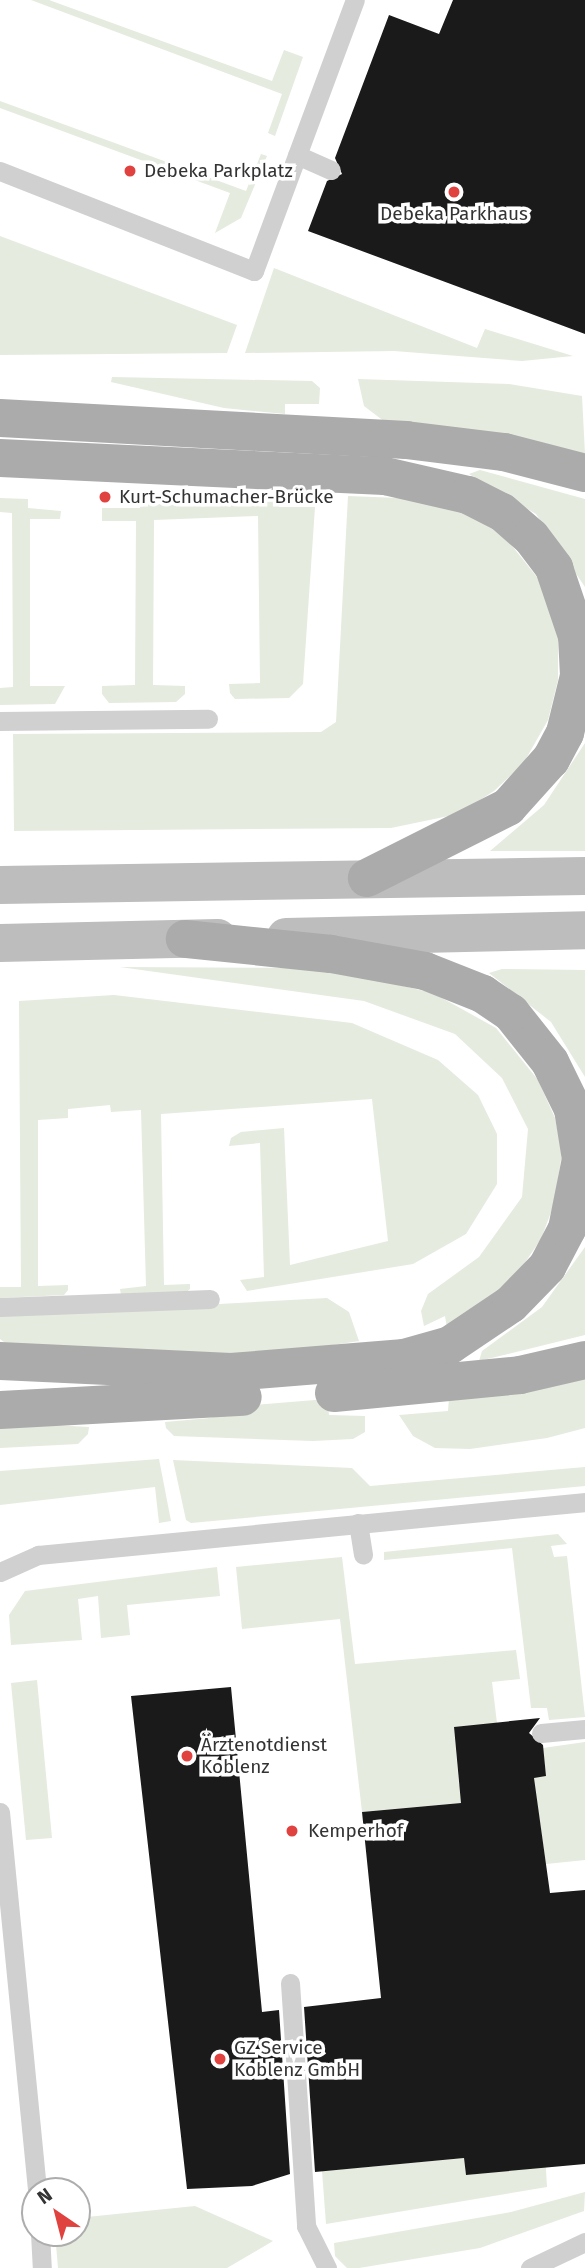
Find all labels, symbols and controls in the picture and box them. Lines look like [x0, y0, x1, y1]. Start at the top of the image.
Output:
place label: Debeka Parkplatz [144, 160, 293, 182]
marker: Debeka Parkplatz [122, 163, 138, 179]
marker: Debeka Parkhaus [446, 184, 462, 200]
place label: Debeka Parkhaus [380, 203, 528, 225]
place label: Kurt-Schumacher-Brücke [119, 486, 334, 508]
marker: Kurt-Schumacher-Brücke [97, 489, 113, 505]
place label: Ärztenotdienst Koblenz [201, 1734, 327, 1778]
marker: Ärztenotdienst Koblenz [179, 1748, 195, 1764]
place label: Kemperhof [308, 1820, 403, 1842]
marker: Kemperhof [282, 1821, 302, 1841]
place label: GZ Service Koblenz GmbH [234, 2037, 360, 2081]
marker: GZ Service Koblenz GmbH [212, 2051, 228, 2067]
north arrow [21, 2177, 91, 2247]
text: N [33, 2183, 57, 2209]

